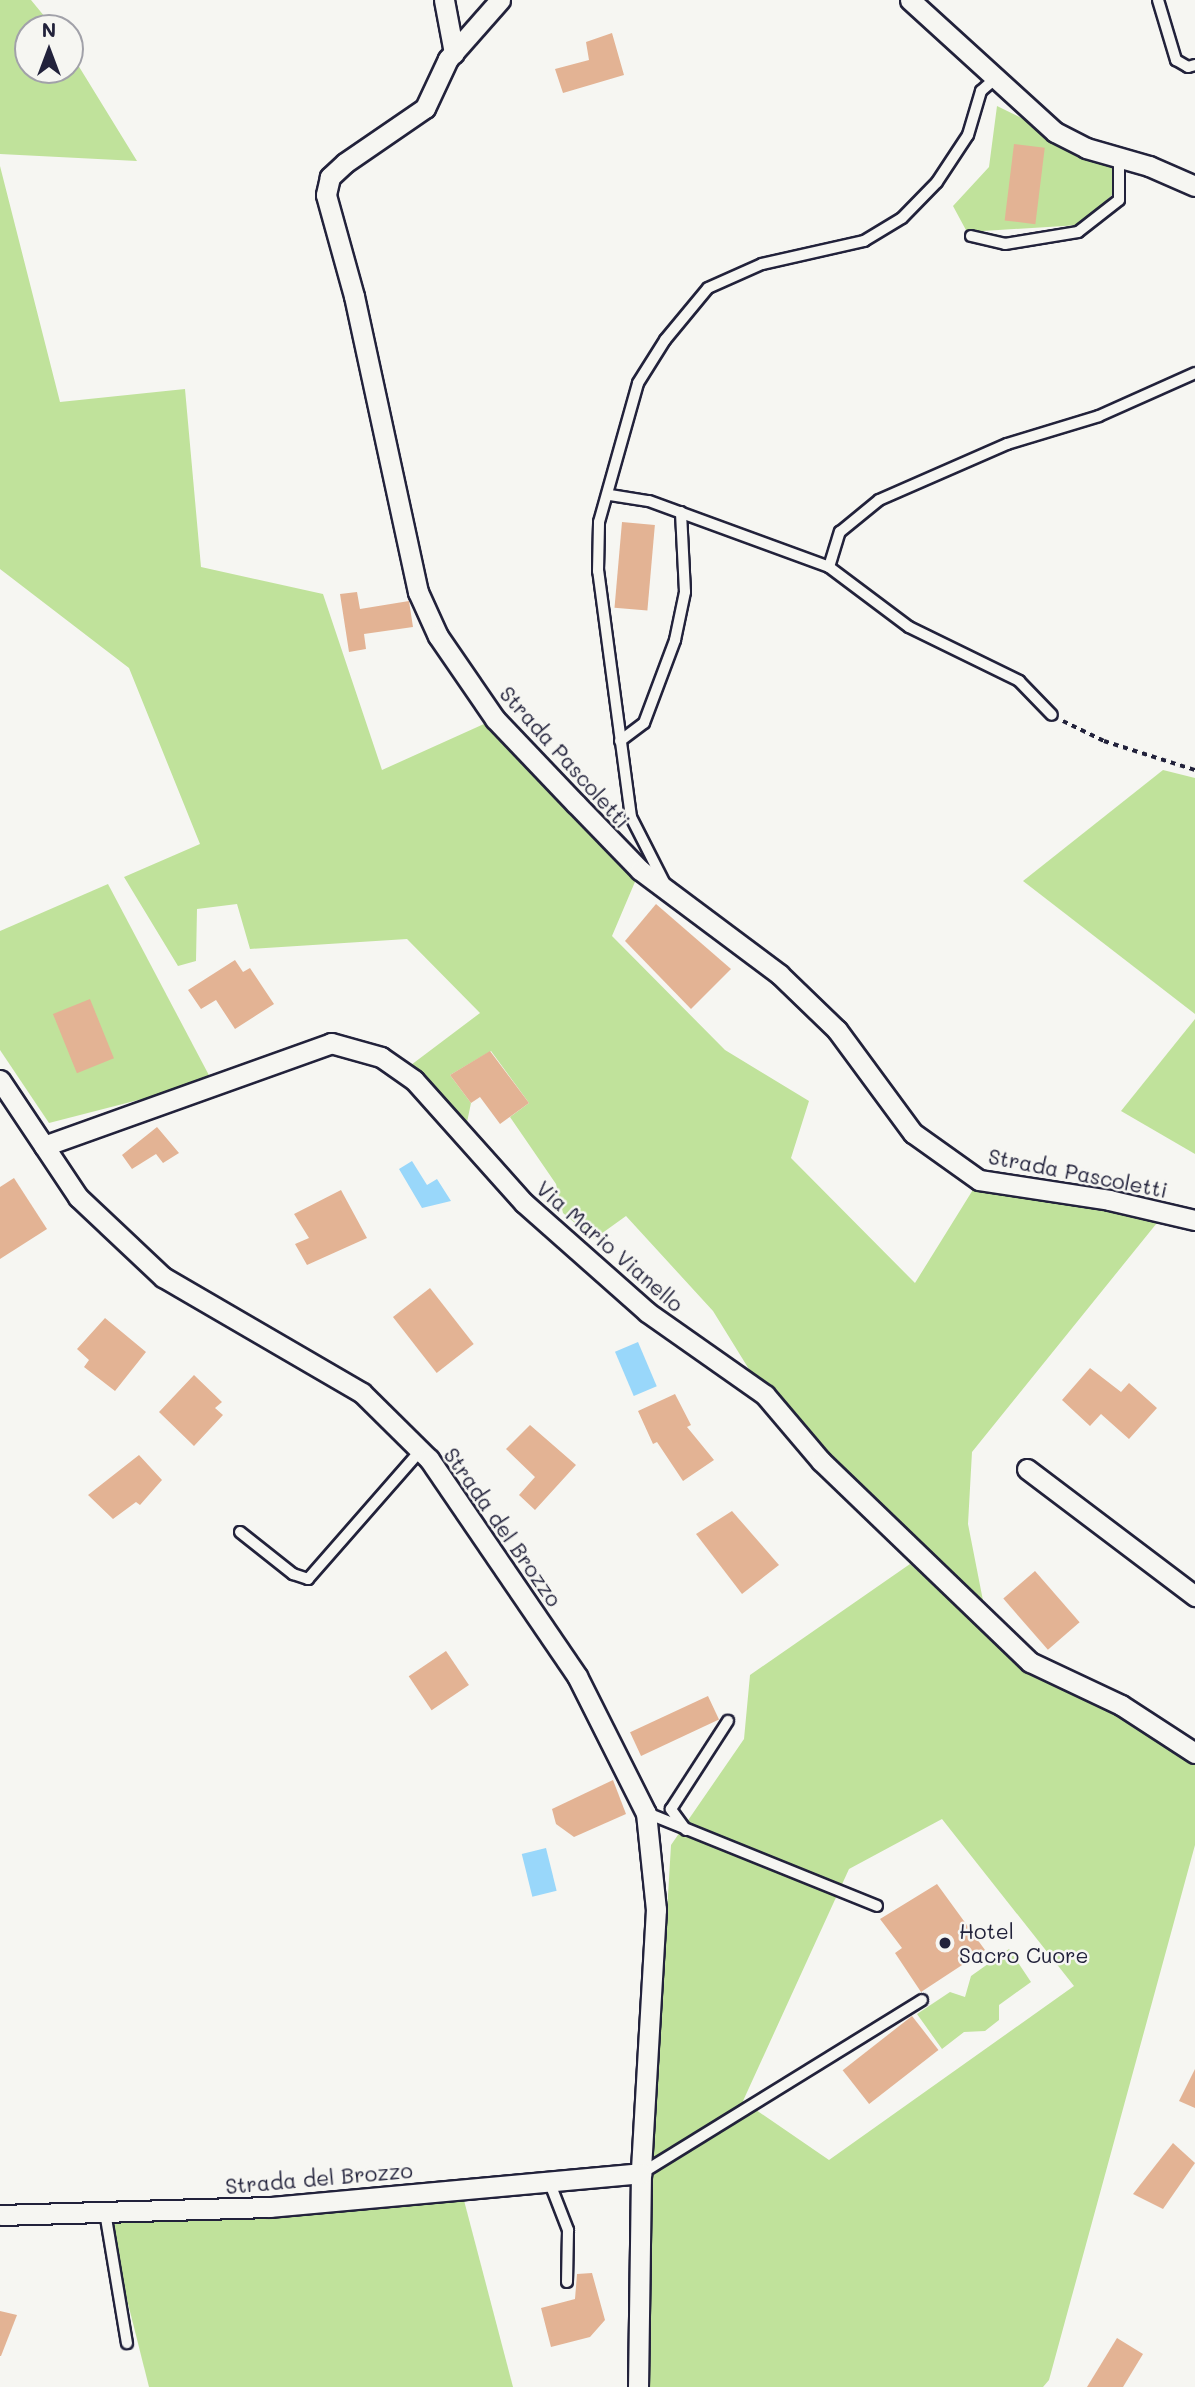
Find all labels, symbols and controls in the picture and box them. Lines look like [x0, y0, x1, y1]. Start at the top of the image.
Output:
north arrow [14, 14, 84, 84]
text: N [42, 17, 56, 42]
street label: Strada Pascoletti [495, 681, 635, 833]
street label: Strada Pascoletti [986, 1143, 1170, 1203]
street label: Via Mario Vianello [531, 1175, 689, 1317]
street label: Strada del Brozzo [439, 1443, 567, 1611]
place label: Hotel Sacro Cuore [959, 1918, 1088, 1968]
marker: Hotel Sacro Cuore [937, 1935, 953, 1951]
street label: Strada del Brozzo [224, 2157, 414, 2199]

